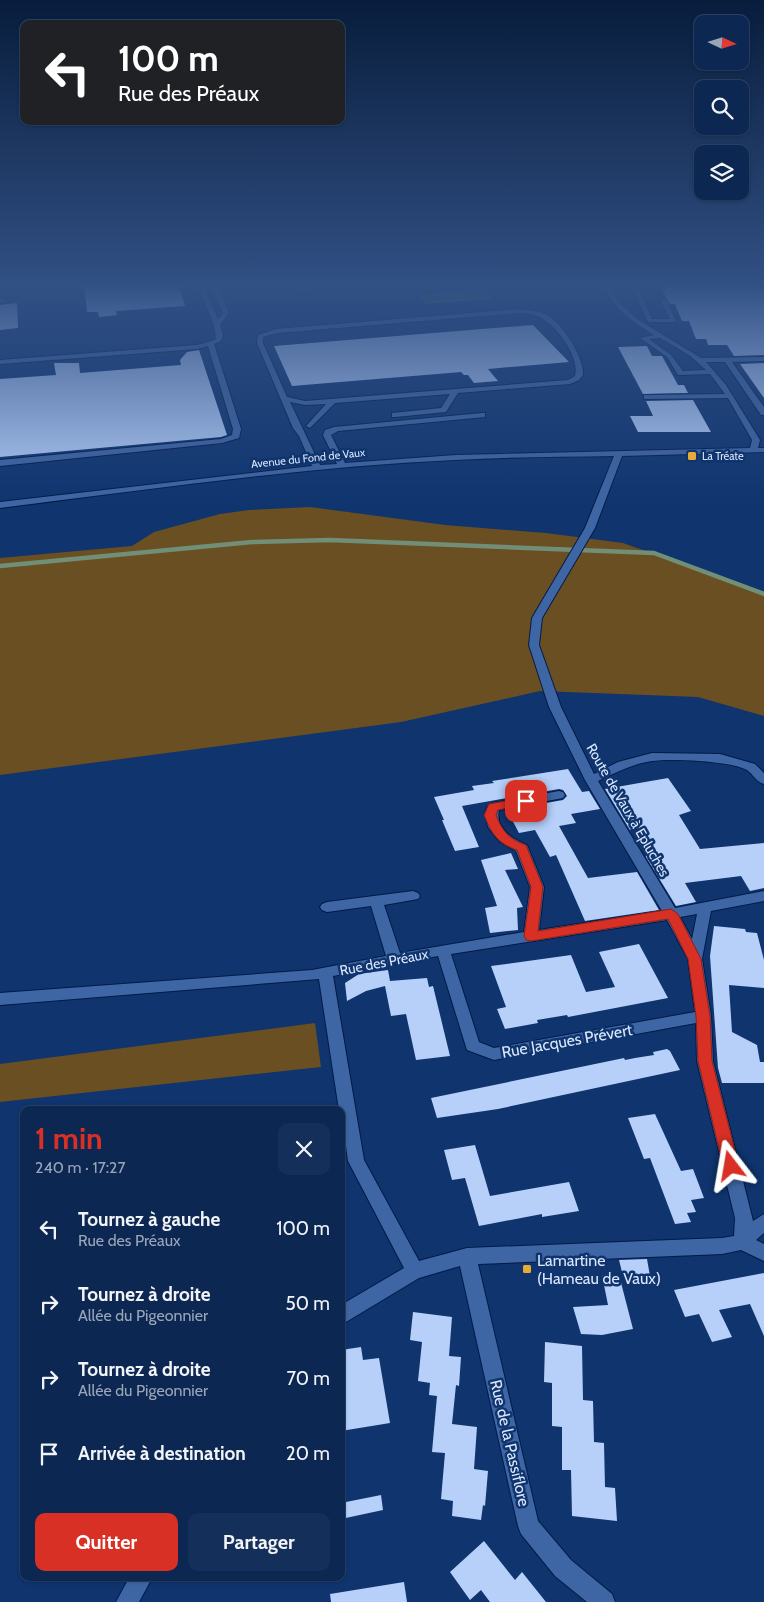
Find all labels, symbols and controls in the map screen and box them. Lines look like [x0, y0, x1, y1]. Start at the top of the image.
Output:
north arrow [694, 15, 749, 70]
map controls [694, 15, 749, 200]
text: 100 m [118, 37, 219, 80]
icon: left [35, 40, 100, 105]
text: Rue des Préaux [118, 80, 259, 107]
button: search [694, 80, 749, 135]
button: layers [694, 145, 749, 200]
street label: Avenue du Fond de Vaux [250, 445, 366, 471]
place label: La Tréate [702, 449, 744, 463]
marker: La Tréate [686, 450, 698, 462]
street label: Route de Vaux à Epluches [582, 740, 674, 880]
pin [505, 780, 547, 822]
icon: arrive [512, 787, 540, 815]
street label: Rue des Préaux [338, 945, 430, 979]
street label: Rue Jacques Prévert [500, 1020, 634, 1062]
text: 1 min [35, 1120, 103, 1157]
button: close [278, 1123, 330, 1175]
position arrow [704, 1139, 756, 1191]
text: 240 m · 17:27 [35, 1158, 125, 1177]
text: Tournez à gauche [78, 1208, 220, 1231]
icon: left [35, 1215, 63, 1243]
text: 100 m [276, 1217, 330, 1240]
text: Rue des Préaux [78, 1231, 181, 1250]
place label: Lamartine (Hameau de Vaux) [537, 1251, 661, 1288]
marker: Lamartine (Hameau de Vaux) [521, 1263, 533, 1275]
text: Tournez à droite [78, 1283, 211, 1306]
icon: right [35, 1290, 63, 1318]
text: 50 m [286, 1292, 330, 1315]
text: Allée du Pigeonnier [78, 1306, 208, 1325]
text: Tournez à droite [78, 1358, 211, 1381]
icon: right [35, 1365, 63, 1393]
text: 70 m [286, 1367, 330, 1390]
street label: Rue de la Passiflore [486, 1378, 534, 1508]
text: Allée du Pigeonnier [78, 1381, 208, 1400]
icon: arrive [35, 1440, 63, 1468]
text: Arrivée à destination [78, 1442, 246, 1465]
text: 20 m [286, 1442, 330, 1465]
button: Quitter [35, 1513, 178, 1571]
button: Partager [188, 1513, 330, 1571]

